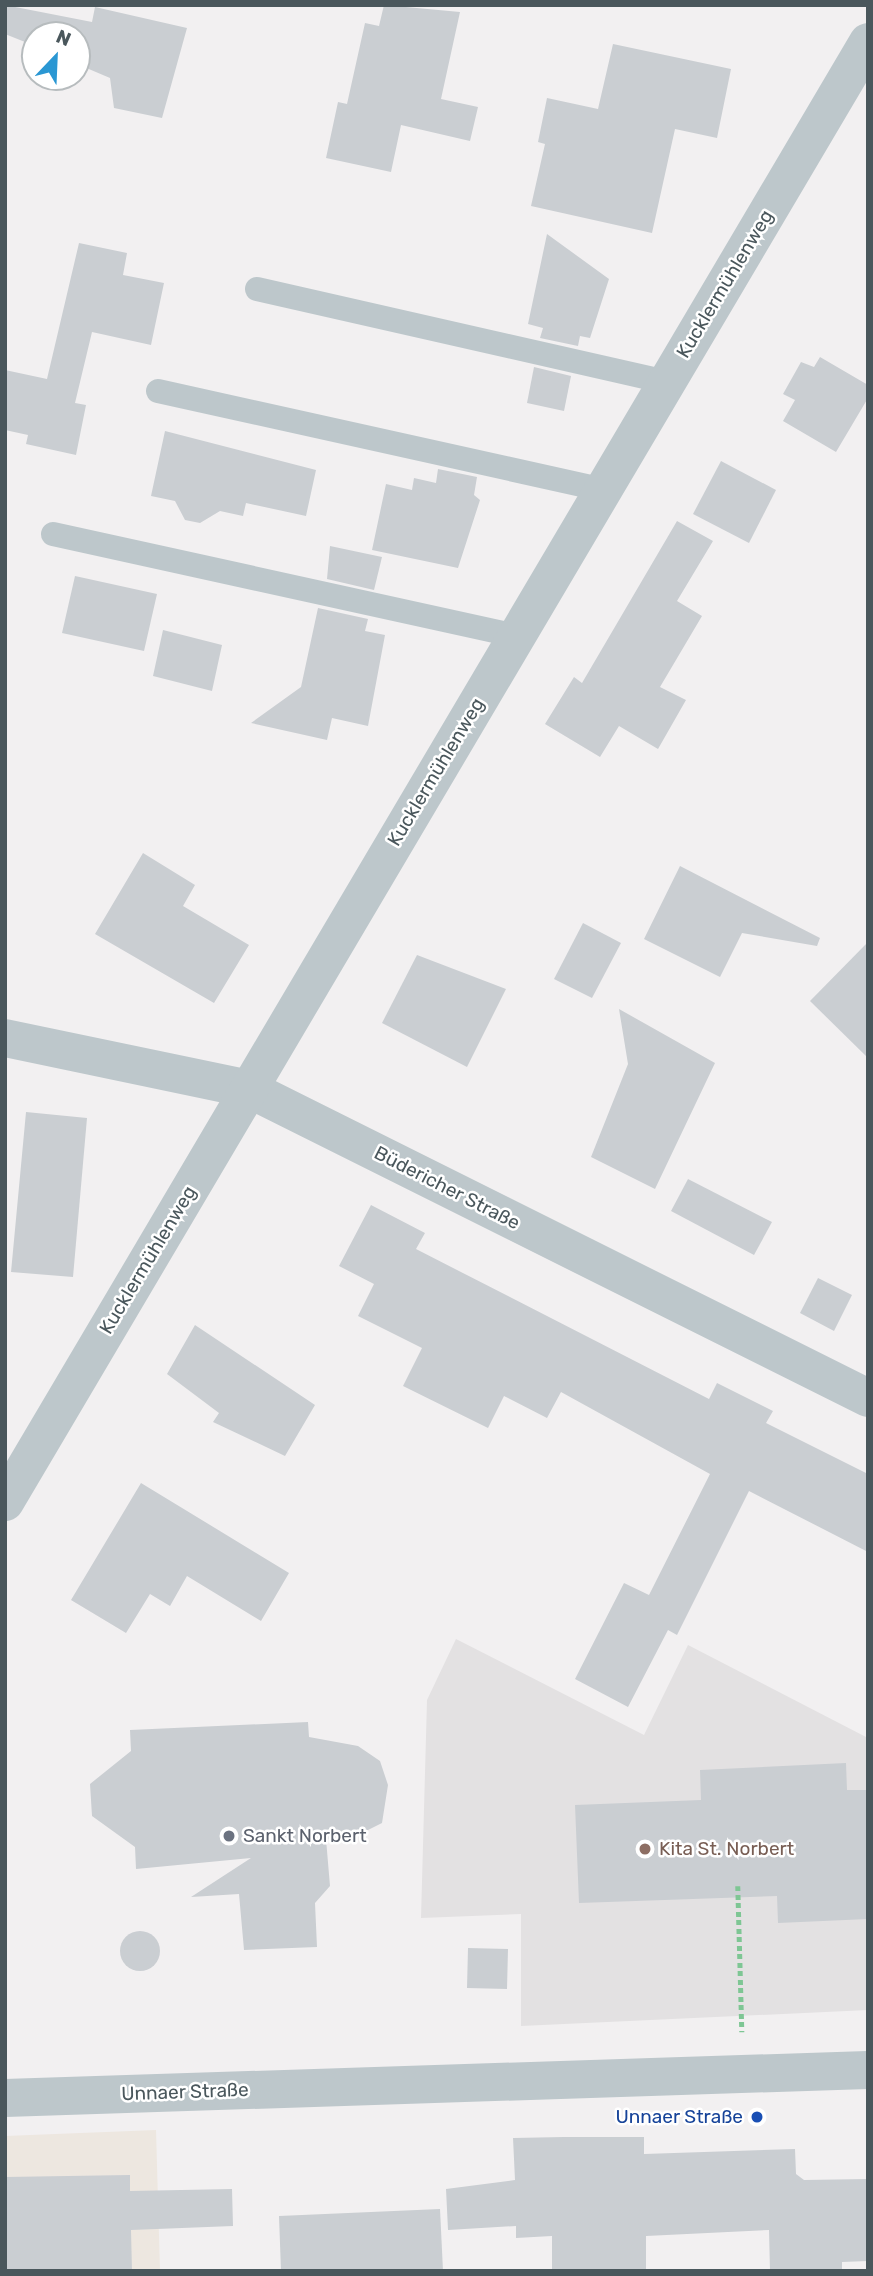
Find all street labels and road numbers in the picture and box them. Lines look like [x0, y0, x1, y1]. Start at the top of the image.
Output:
street label: Kucklermühlenweg [672, 206, 778, 362]
street label: Kucklermühlenweg [383, 694, 489, 850]
street label: Büdericher Straße [370, 1141, 524, 1235]
street label: Kucklermühlenweg [95, 1182, 201, 1338]
street label: Unnaer Straße [121, 2078, 249, 2106]

